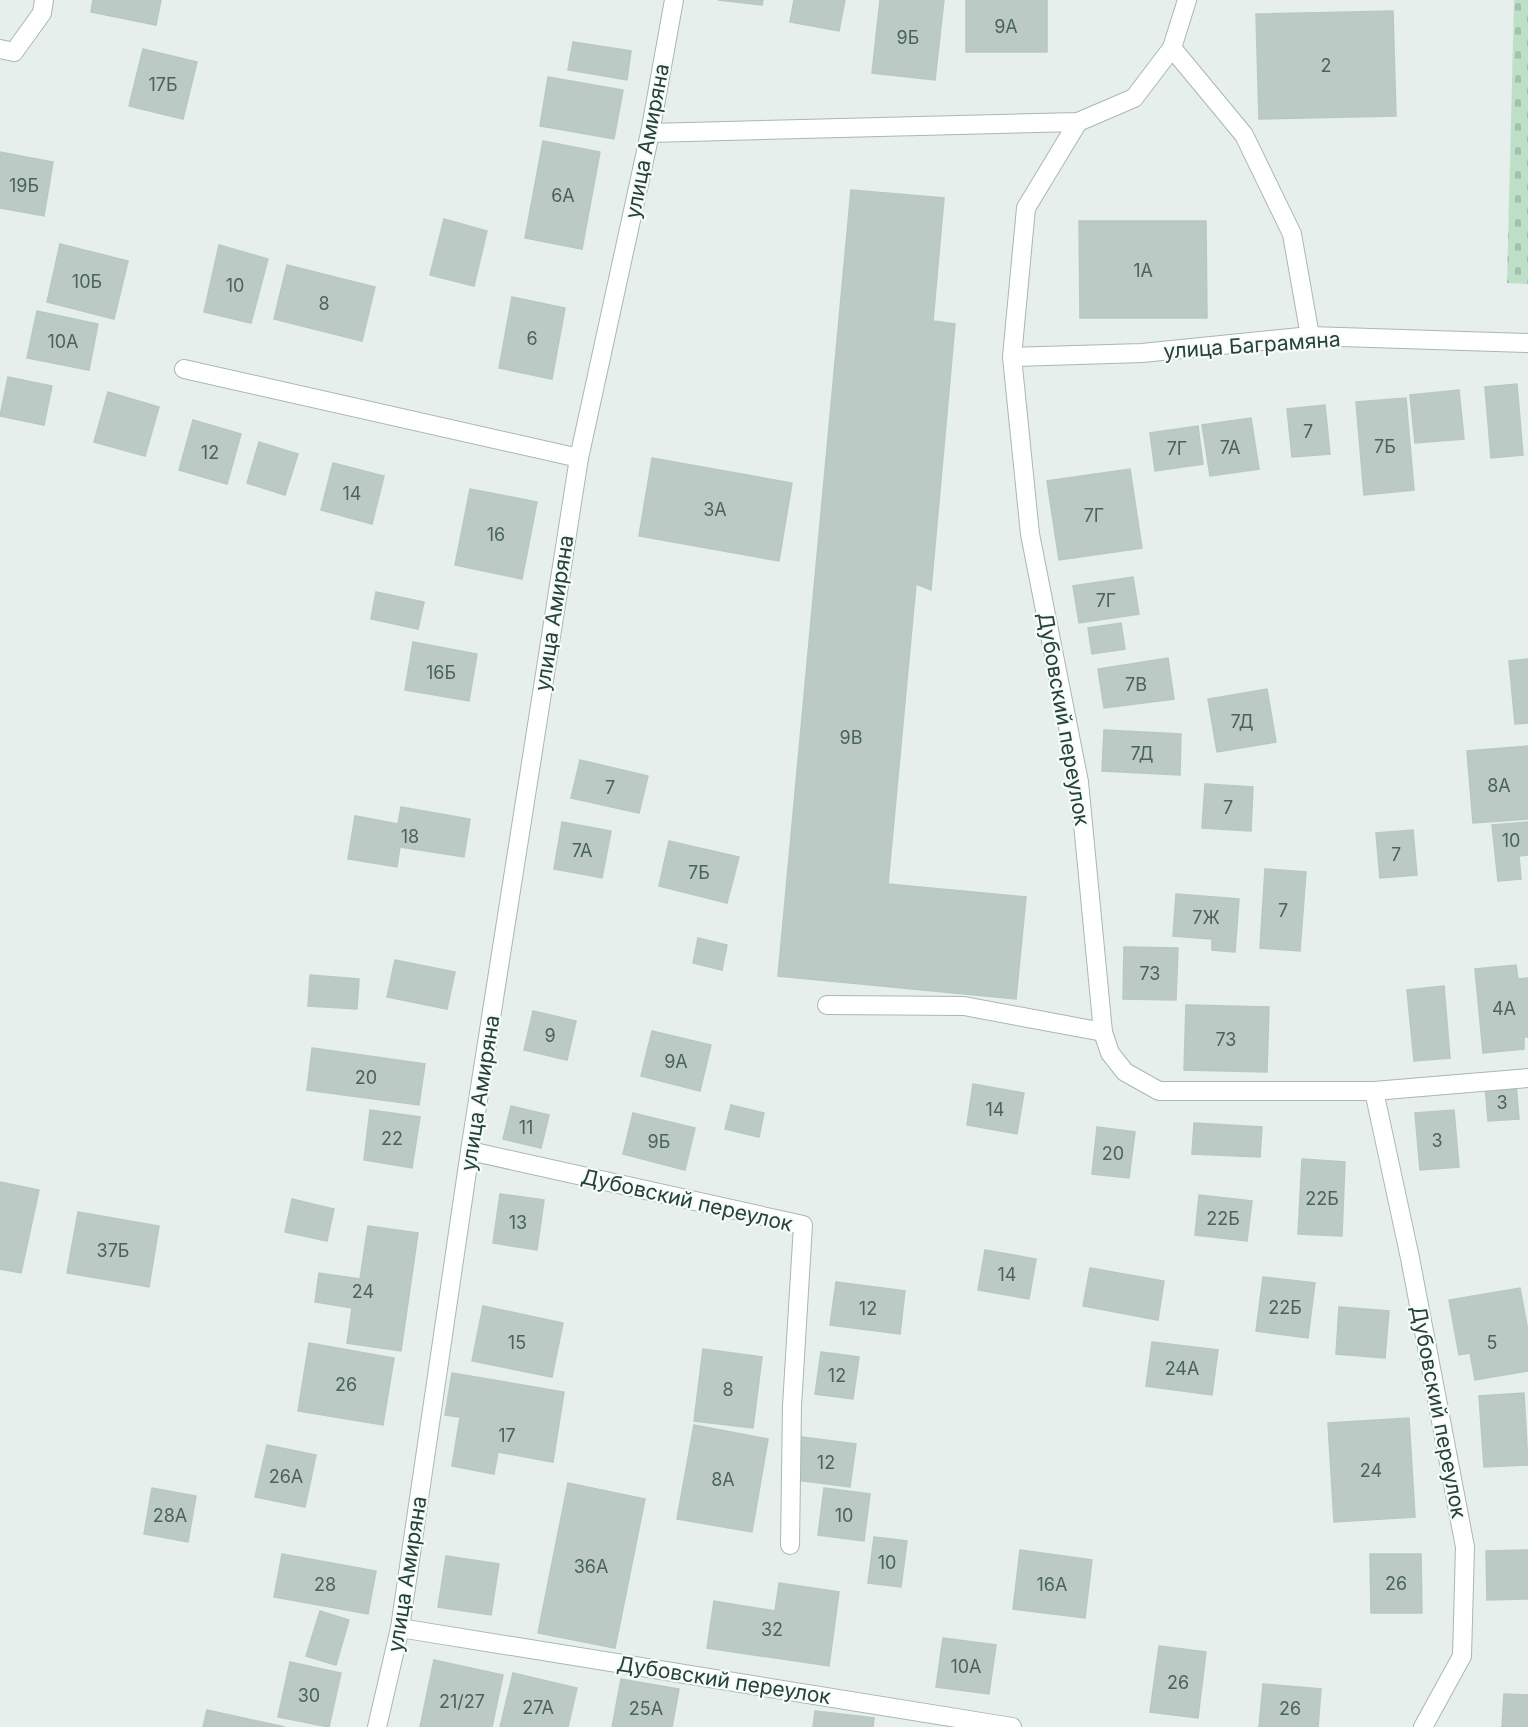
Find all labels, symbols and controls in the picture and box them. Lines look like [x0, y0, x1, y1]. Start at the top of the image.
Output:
house number: 9А [994, 16, 1018, 37]
house number: 9Б [897, 27, 919, 48]
house number: 2 [1321, 55, 1331, 76]
street label: улица Амиряна [620, 61, 674, 221]
house number: 17Б [148, 74, 178, 95]
house number: 19Б [9, 175, 39, 196]
house number: 6А [551, 185, 575, 206]
house number: 1А [1133, 260, 1153, 281]
house number: 10Б [72, 271, 102, 292]
house number: 10 [226, 275, 244, 296]
house number: 8 [318, 293, 330, 314]
street label: улица Баграмяна [1163, 326, 1341, 364]
house number: 6 [526, 328, 538, 349]
house number: 10А [47, 331, 79, 352]
house number: 7 [1303, 421, 1313, 442]
house number: 7Б [1374, 436, 1396, 457]
house number: 7А [1220, 437, 1240, 458]
house number: 7Г [1167, 438, 1187, 459]
house number: 12 [201, 442, 219, 463]
house number: 14 [343, 483, 361, 504]
house number: 3А [703, 499, 727, 520]
house number: 7Г [1084, 505, 1104, 526]
house number: 16 [487, 524, 505, 545]
street label: улица Амиряна [529, 533, 579, 693]
house number: 7Г [1096, 590, 1116, 611]
street label: Дубовский переулок [1033, 610, 1095, 828]
house number: 16Б [426, 662, 456, 683]
house number: 7В [1125, 674, 1147, 695]
house number: 7Д [1230, 711, 1254, 732]
house number: 9В [840, 727, 862, 748]
house number: 7Д [1130, 743, 1154, 764]
house number: 8А [1487, 775, 1511, 796]
house number: 7 [605, 777, 615, 798]
house number: 7 [1223, 797, 1233, 818]
house number: 18 [401, 826, 419, 847]
house number: 10 [1502, 830, 1520, 851]
house number: 7А [572, 840, 592, 861]
house number: 7 [1391, 844, 1401, 865]
house number: 7Б [688, 862, 710, 883]
house number: 7 [1278, 900, 1288, 921]
house number: 7Ж [1192, 907, 1220, 928]
house number: 7З [1139, 963, 1161, 984]
house number: 4А [1492, 998, 1516, 1019]
street label: улица Амиряна [455, 1013, 505, 1173]
house number: 9 [544, 1025, 556, 1046]
house number: 7З [1215, 1029, 1237, 1050]
house number: 9А [664, 1051, 688, 1072]
house number: 20 [355, 1067, 377, 1088]
house number: 3 [1496, 1092, 1508, 1113]
house number: 14 [986, 1099, 1004, 1120]
house number: 11 [519, 1117, 533, 1138]
house number: 22 [381, 1128, 403, 1149]
house number: 3 [1431, 1130, 1443, 1151]
house number: 9Б [648, 1131, 670, 1152]
house number: 20 [1102, 1143, 1124, 1164]
street label: Дубовский переулок [579, 1164, 796, 1237]
house number: 22Б [1305, 1188, 1339, 1209]
house number: 22Б [1206, 1208, 1240, 1229]
house number: 13 [509, 1212, 527, 1233]
house number: 37Б [97, 1240, 129, 1261]
house number: 14 [998, 1264, 1016, 1285]
house number: 24 [352, 1281, 374, 1302]
house number: 22Б [1268, 1297, 1302, 1318]
house number: 12 [859, 1298, 877, 1319]
street label: Дубовский переулок [1406, 1303, 1472, 1521]
house number: 15 [508, 1332, 526, 1353]
house number: 5 [1487, 1332, 1497, 1353]
house number: 24А [1165, 1358, 1199, 1379]
house number: 12 [828, 1365, 846, 1386]
house number: 26 [335, 1374, 357, 1395]
house number: 8 [722, 1379, 734, 1400]
house number: 17 [498, 1425, 516, 1446]
house number: 12 [817, 1452, 835, 1473]
house number: 24 [1360, 1460, 1382, 1481]
house number: 26А [269, 1466, 303, 1487]
house number: 8А [711, 1469, 735, 1490]
street label: улица Амиряна [382, 1494, 432, 1654]
house number: 28А [153, 1505, 187, 1526]
house number: 10 [835, 1505, 853, 1526]
house number: 10 [878, 1552, 896, 1573]
house number: 36А [574, 1556, 608, 1577]
house number: 26 [1385, 1573, 1407, 1594]
house number: 28 [314, 1574, 336, 1595]
house number: 16А [1037, 1574, 1067, 1595]
house number: 32 [761, 1619, 783, 1640]
street label: Дубовский переулок [615, 1651, 833, 1709]
house number: 10А [950, 1656, 982, 1677]
house number: 26 [1167, 1672, 1189, 1693]
house number: 30 [298, 1685, 320, 1706]
house number: 21/27 [439, 1691, 485, 1712]
house number: 27А [522, 1697, 554, 1718]
house number: 25А [629, 1698, 663, 1719]
house number: 26 [1279, 1698, 1301, 1719]

